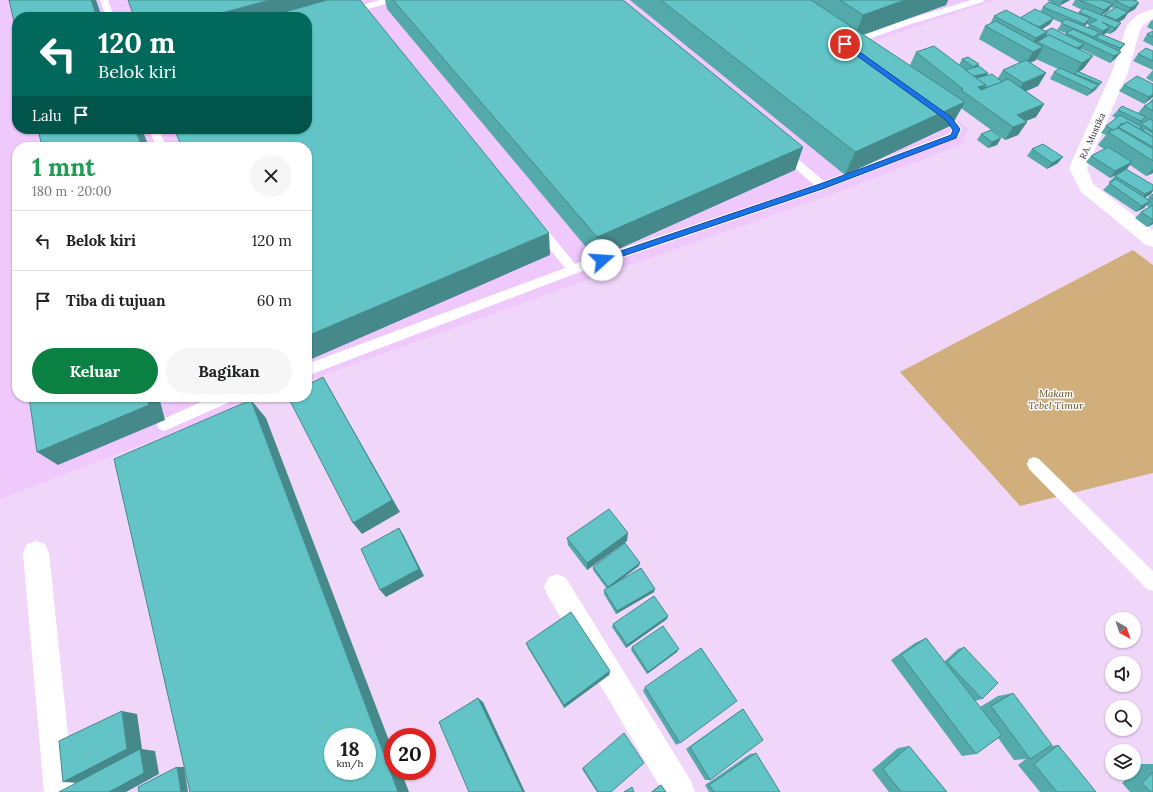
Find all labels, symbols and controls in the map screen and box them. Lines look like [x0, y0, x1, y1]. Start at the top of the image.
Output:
text: 120 m [98, 25, 175, 61]
pin [828, 27, 862, 61]
icon: left [32, 28, 84, 80]
icon: arrive [834, 33, 856, 55]
text: Belok kiri [98, 60, 176, 83]
icon: arrive [70, 104, 92, 126]
text: Lalu [32, 106, 62, 125]
street label: RA. Mustika [1077, 111, 1107, 161]
text: 1 mnt [32, 152, 95, 183]
button: close [250, 155, 292, 197]
text: 180 m · 20:00 [32, 183, 112, 200]
icon: left [32, 230, 54, 252]
text: Belok kiri [66, 231, 136, 250]
text: 120 m [252, 231, 292, 250]
position arrow [581, 239, 623, 281]
icon: arrive [32, 290, 54, 312]
text: Tiba di tujuan [66, 291, 165, 310]
text: 60 m [257, 291, 292, 310]
button: Keluar [32, 348, 158, 394]
button: Bagikan [166, 348, 292, 394]
park label: Makam Tebel Timur [1028, 387, 1084, 412]
north arrow [1105, 612, 1141, 648]
map controls [1105, 612, 1141, 780]
button: sound [1105, 656, 1141, 692]
button: search [1105, 700, 1141, 736]
speed limit sign: 20 [384, 728, 436, 780]
text: 18 [340, 736, 360, 761]
button: layers [1105, 744, 1141, 780]
text: km/h [336, 757, 364, 770]

